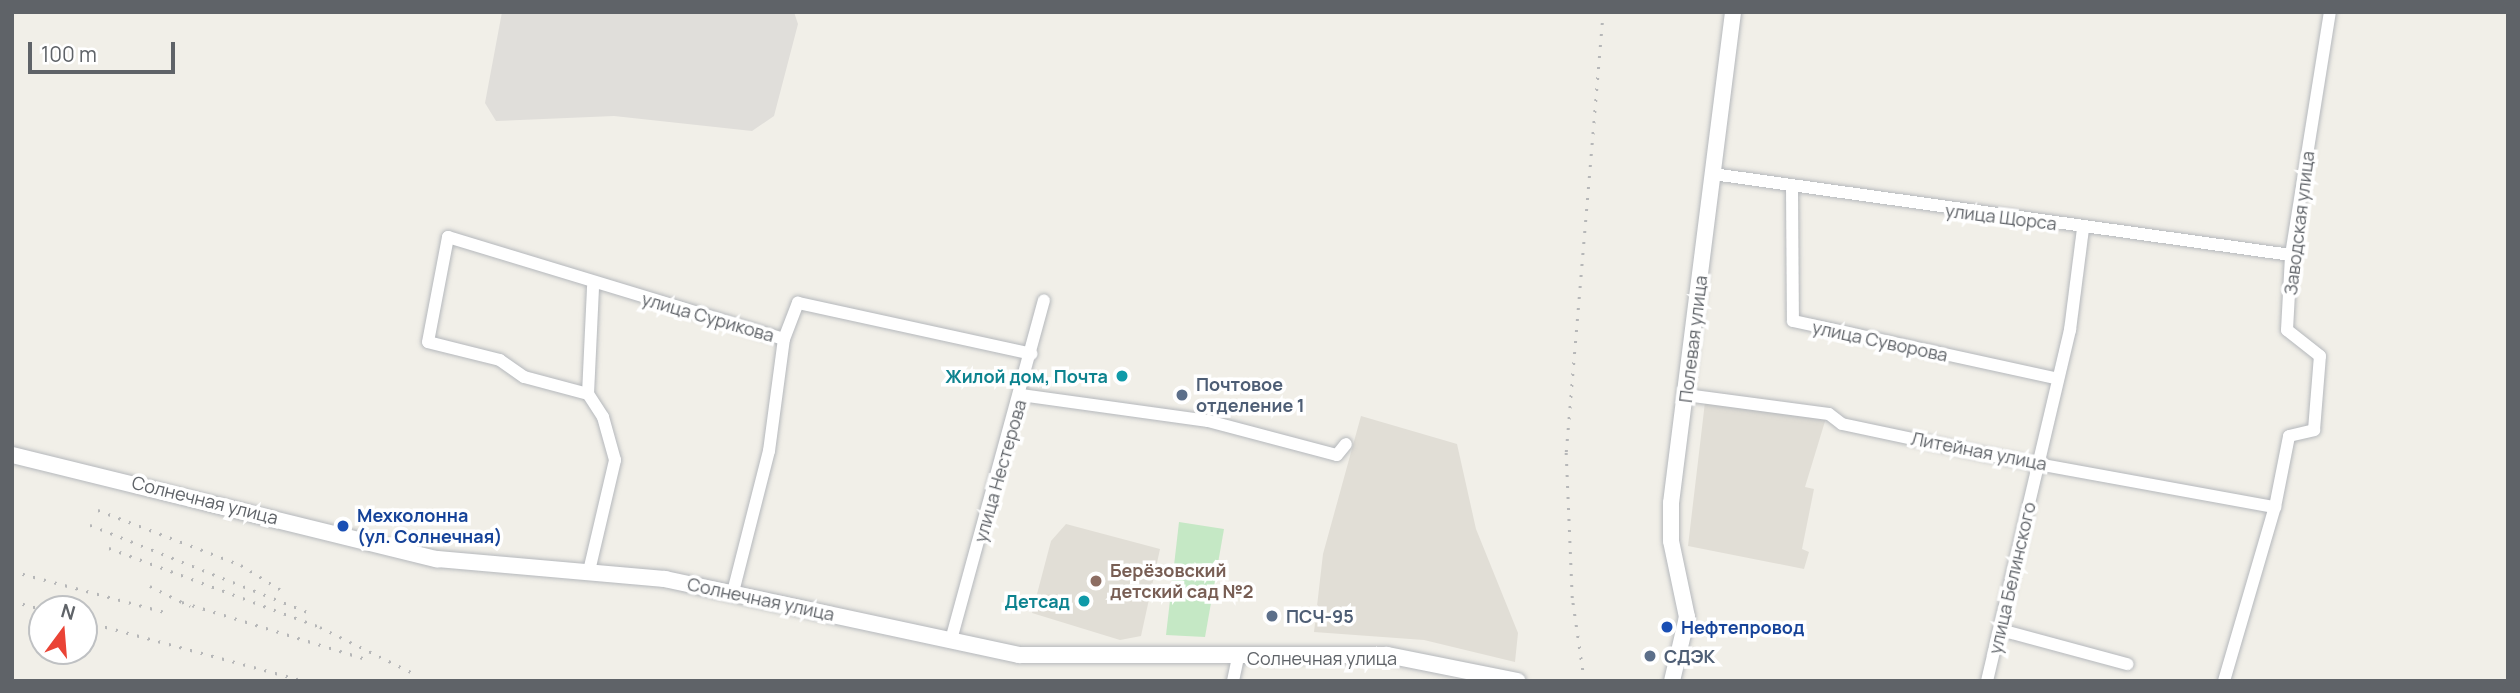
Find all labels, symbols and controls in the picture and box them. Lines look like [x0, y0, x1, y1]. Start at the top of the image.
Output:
scale bar [32, 28, 178, 72]
text: 100 m [41, 40, 97, 68]
street label: Заводская улица [2279, 150, 2319, 296]
street label: улица Щорса [1944, 199, 2058, 235]
street label: Полевая улица [1674, 274, 1712, 404]
street label: улица Сурикова [639, 288, 777, 346]
street label: улица Суворова [1810, 316, 1950, 366]
place label: Жилой дом, Почта [945, 365, 1108, 387]
marker: Жилой дом, Почта [1114, 368, 1130, 384]
place label: Почтовое отделение 1 [1196, 374, 1305, 416]
marker: Почтовое отделение 1 [1174, 387, 1190, 403]
street label: улица Нестерова [969, 397, 1031, 545]
street label: Литейная улица [1909, 427, 2049, 475]
street label: Солнечная улица [130, 471, 280, 529]
street label: улица Белинского [1984, 500, 2040, 656]
place label: Мехколонна (ул. Солнечная) [357, 505, 502, 548]
marker: Мехколонна (ул. Солнечная) [335, 518, 351, 534]
place label: Берёзовский детский сад №2 [1110, 560, 1254, 602]
street label: Солнечная улица [685, 573, 837, 625]
marker: Берёзовский детский сад №2 [1088, 573, 1104, 589]
place label: Детсад [1005, 590, 1070, 612]
marker: Детсад [1076, 593, 1092, 609]
north arrow [28, 595, 98, 665]
text: N [58, 597, 78, 626]
place label: ПСЧ-95 [1286, 605, 1354, 627]
marker: ПСЧ-95 [1264, 608, 1280, 624]
place label: Нефтепровод [1681, 616, 1804, 638]
marker: Нефтепровод [1659, 619, 1675, 635]
place label: СДЭК [1664, 645, 1715, 667]
street label: Солнечная улица [1247, 647, 1397, 669]
marker: СДЭК [1642, 648, 1658, 664]

